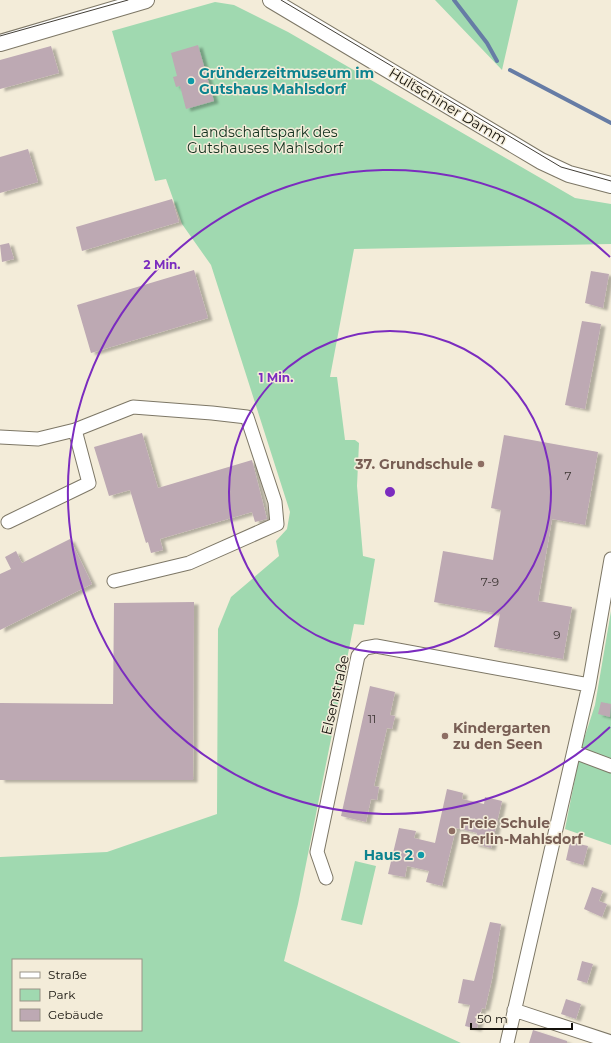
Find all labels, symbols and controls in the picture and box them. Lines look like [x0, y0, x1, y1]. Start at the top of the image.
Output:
place label: Gründerzeitmuseum im Gutshaus Mahlsdorf [199, 64, 374, 98]
street label: Hultschiner Damm [386, 64, 510, 148]
marker: Gründerzeitmuseum im Gutshaus Mahlsdorf [186, 76, 196, 86]
park label: Landschaftspark des Gutshauses Mahlsdorf [187, 123, 344, 157]
text: 2 Min. [144, 257, 180, 272]
text: 1 Min. [259, 370, 293, 385]
place label: 37. Grundschule [354, 455, 473, 473]
marker: 37. Grundschule [476, 459, 486, 469]
house number: 7 [564, 468, 572, 483]
centre of rings [383, 485, 397, 499]
house number: 7-9 [481, 574, 499, 589]
house number: 9 [553, 627, 561, 642]
street label: Elsenstraße [317, 653, 353, 737]
house number: 11 [368, 711, 376, 726]
place label: Kindergarten zu den Seen [453, 719, 551, 753]
marker: Kindergarten zu den Seen [440, 731, 450, 741]
place label: Freie Schule Berlin-Mahlsdorf [460, 814, 583, 848]
marker: Freie Schule Berlin-Mahlsdorf [447, 826, 457, 836]
place label: Haus 2 [364, 846, 413, 864]
marker: Haus 2 [416, 850, 426, 860]
legend [12, 959, 142, 1031]
text: Straße [48, 967, 87, 982]
text: Park [48, 987, 76, 1002]
scale bar [471, 1005, 572, 1031]
text: Gebäude [48, 1007, 103, 1022]
text: 50 m [477, 1011, 508, 1026]

